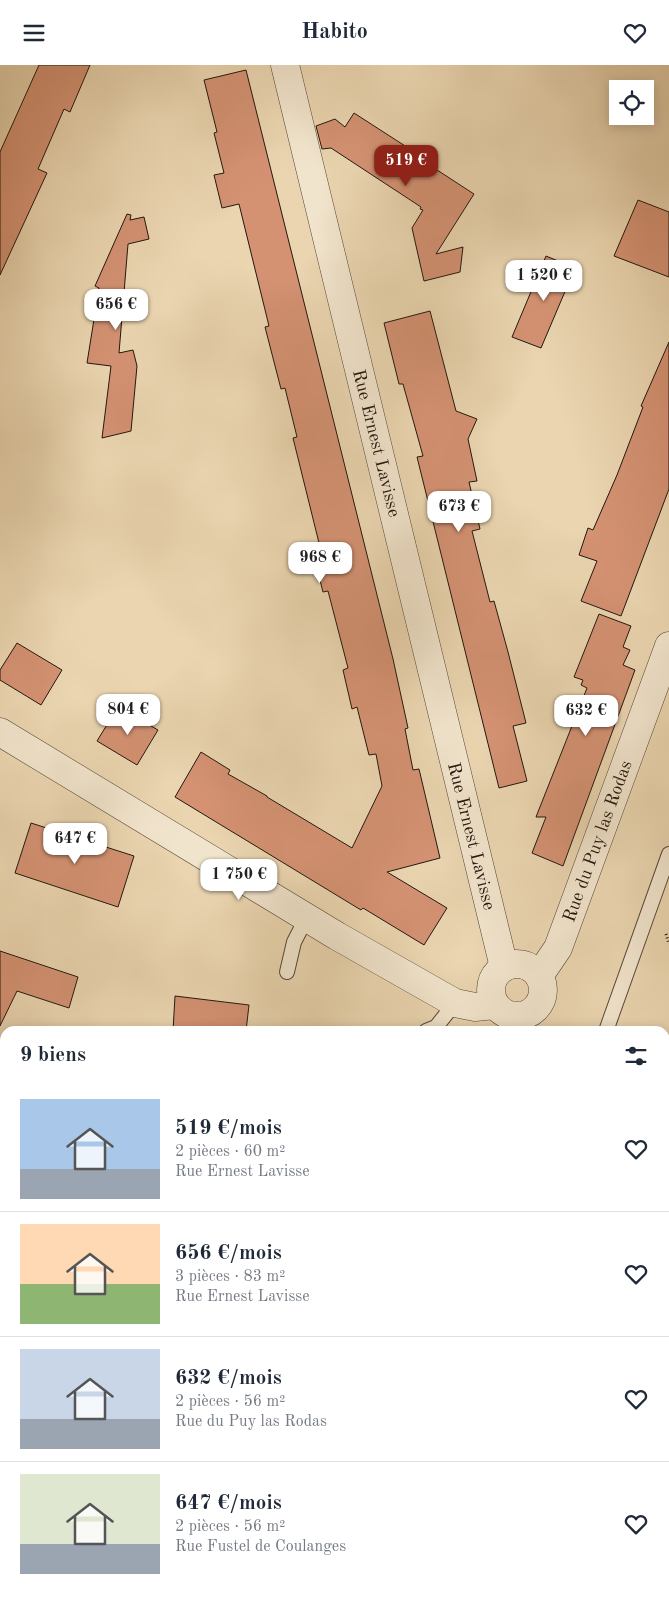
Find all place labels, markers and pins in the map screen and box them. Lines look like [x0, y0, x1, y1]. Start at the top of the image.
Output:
pin: 519 € [371, 145, 441, 187]
pin: 1 520 € [498, 259, 590, 302]
pin: 656 € [81, 289, 151, 331]
pin: 673 € [424, 491, 494, 533]
pin: 968 € [285, 541, 355, 584]
pin: 804 € [93, 693, 163, 736]
pin: 632 € [551, 695, 621, 737]
pin: 647 € [40, 823, 110, 865]
pin: 1 750 € [193, 859, 285, 901]

